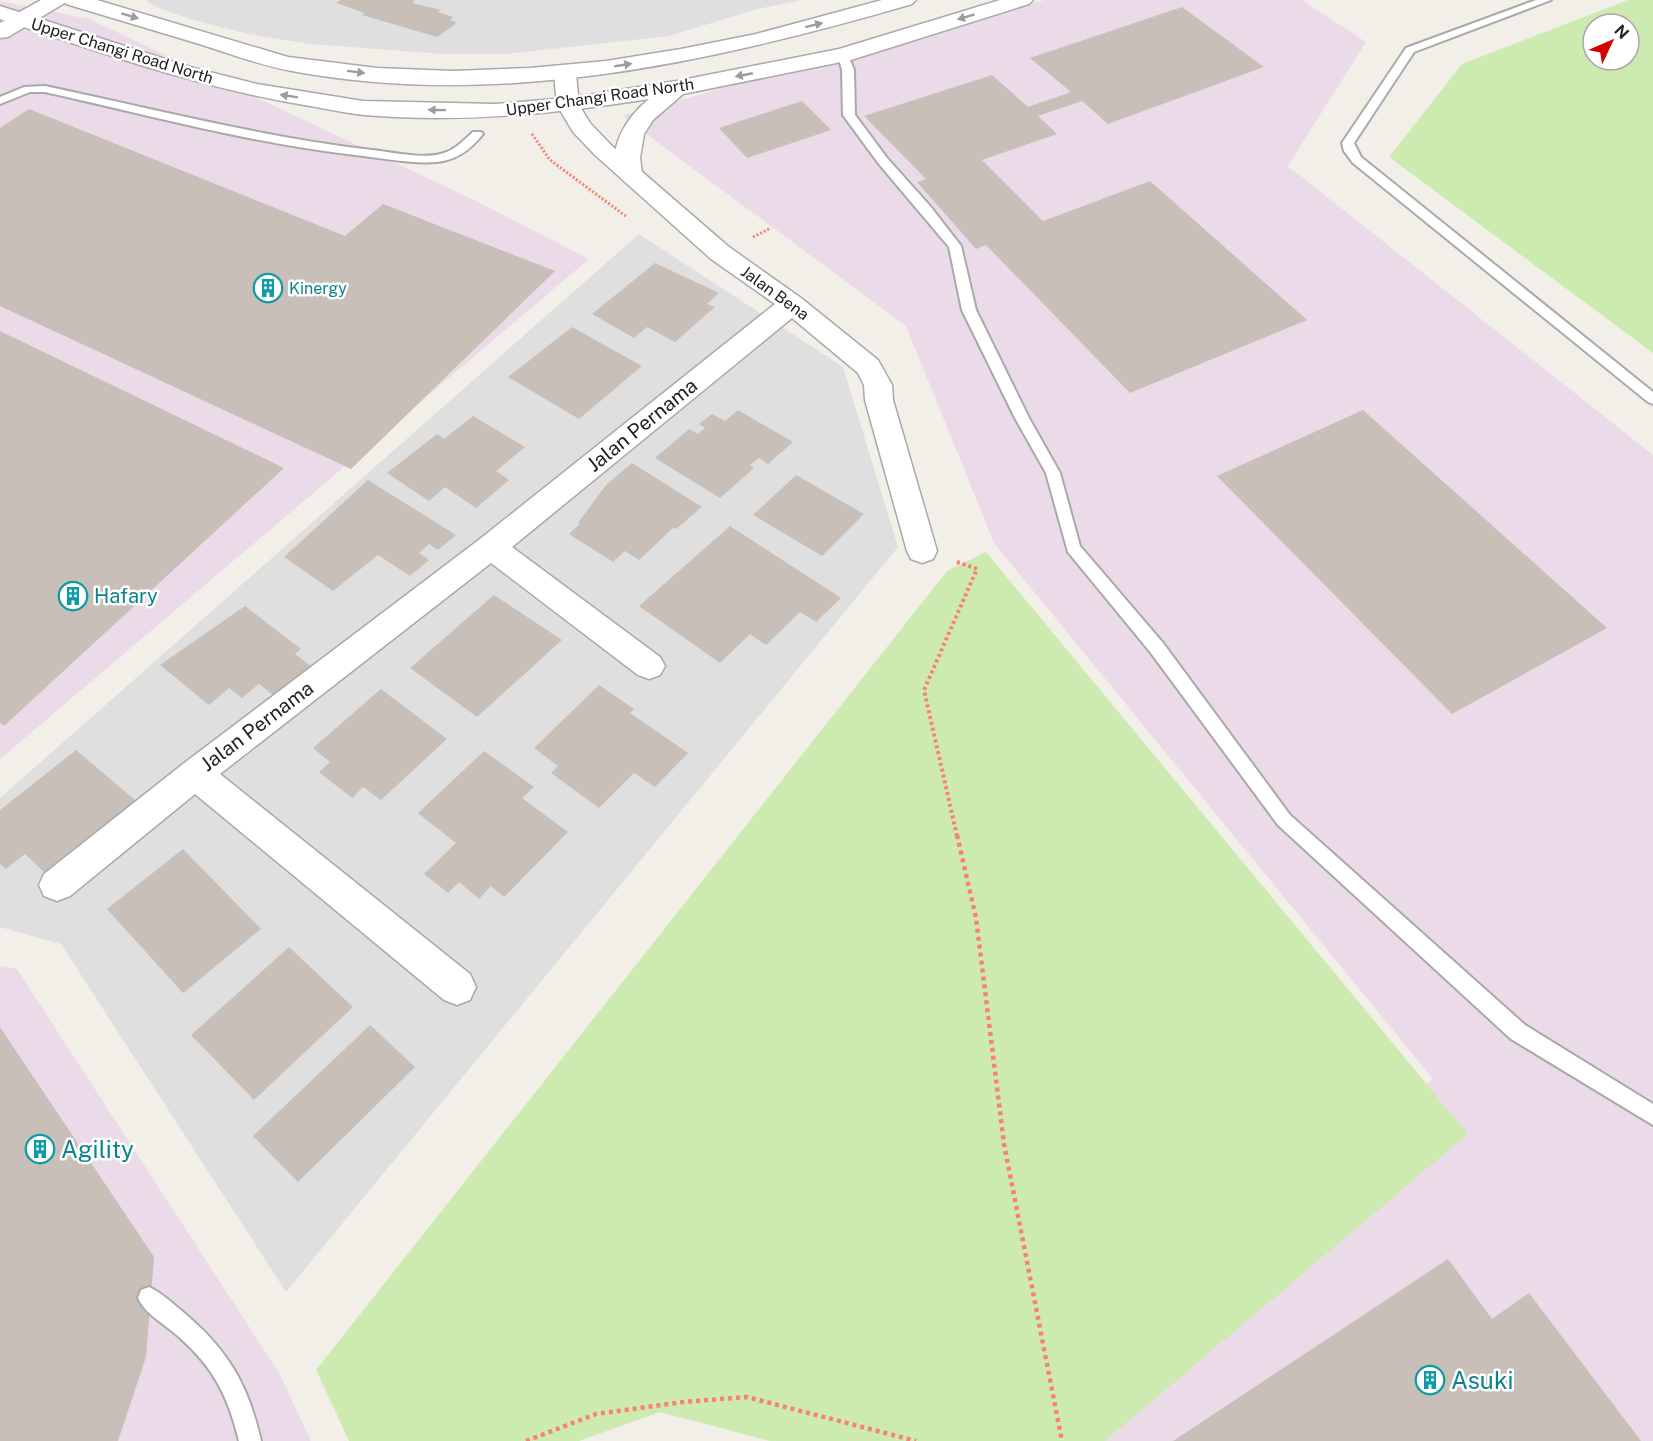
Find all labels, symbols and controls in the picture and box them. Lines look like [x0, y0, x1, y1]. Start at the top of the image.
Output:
one-way arrow [121, 12, 139, 21]
north arrow [1581, 12, 1641, 72]
one-way arrow [957, 13, 975, 22]
street label: Upper Changi Road North [28, 14, 216, 88]
one-way arrow [805, 20, 823, 30]
text: N [1610, 21, 1633, 43]
one-way arrow [614, 61, 633, 70]
one-way arrow [347, 68, 366, 77]
one-way arrow [735, 71, 754, 80]
street label: Upper Changi Road North [505, 74, 695, 120]
one-way arrow [280, 91, 299, 100]
one-way arrow [428, 105, 447, 114]
street label: Jalan Bena [737, 262, 813, 324]
building icon: Kinergy [252, 272, 284, 304]
place label: Kinergy [289, 279, 347, 298]
street label: Jalan Pernama [582, 373, 702, 477]
building icon: Hafary [57, 580, 89, 612]
place label: Hafary [94, 584, 158, 608]
street label: Jalan Pernama [196, 676, 318, 776]
building icon: Agility [24, 1133, 56, 1165]
place label: Agility [61, 1135, 134, 1163]
building icon: Asuki [1414, 1364, 1446, 1396]
place label: Asuki [1451, 1366, 1513, 1394]

